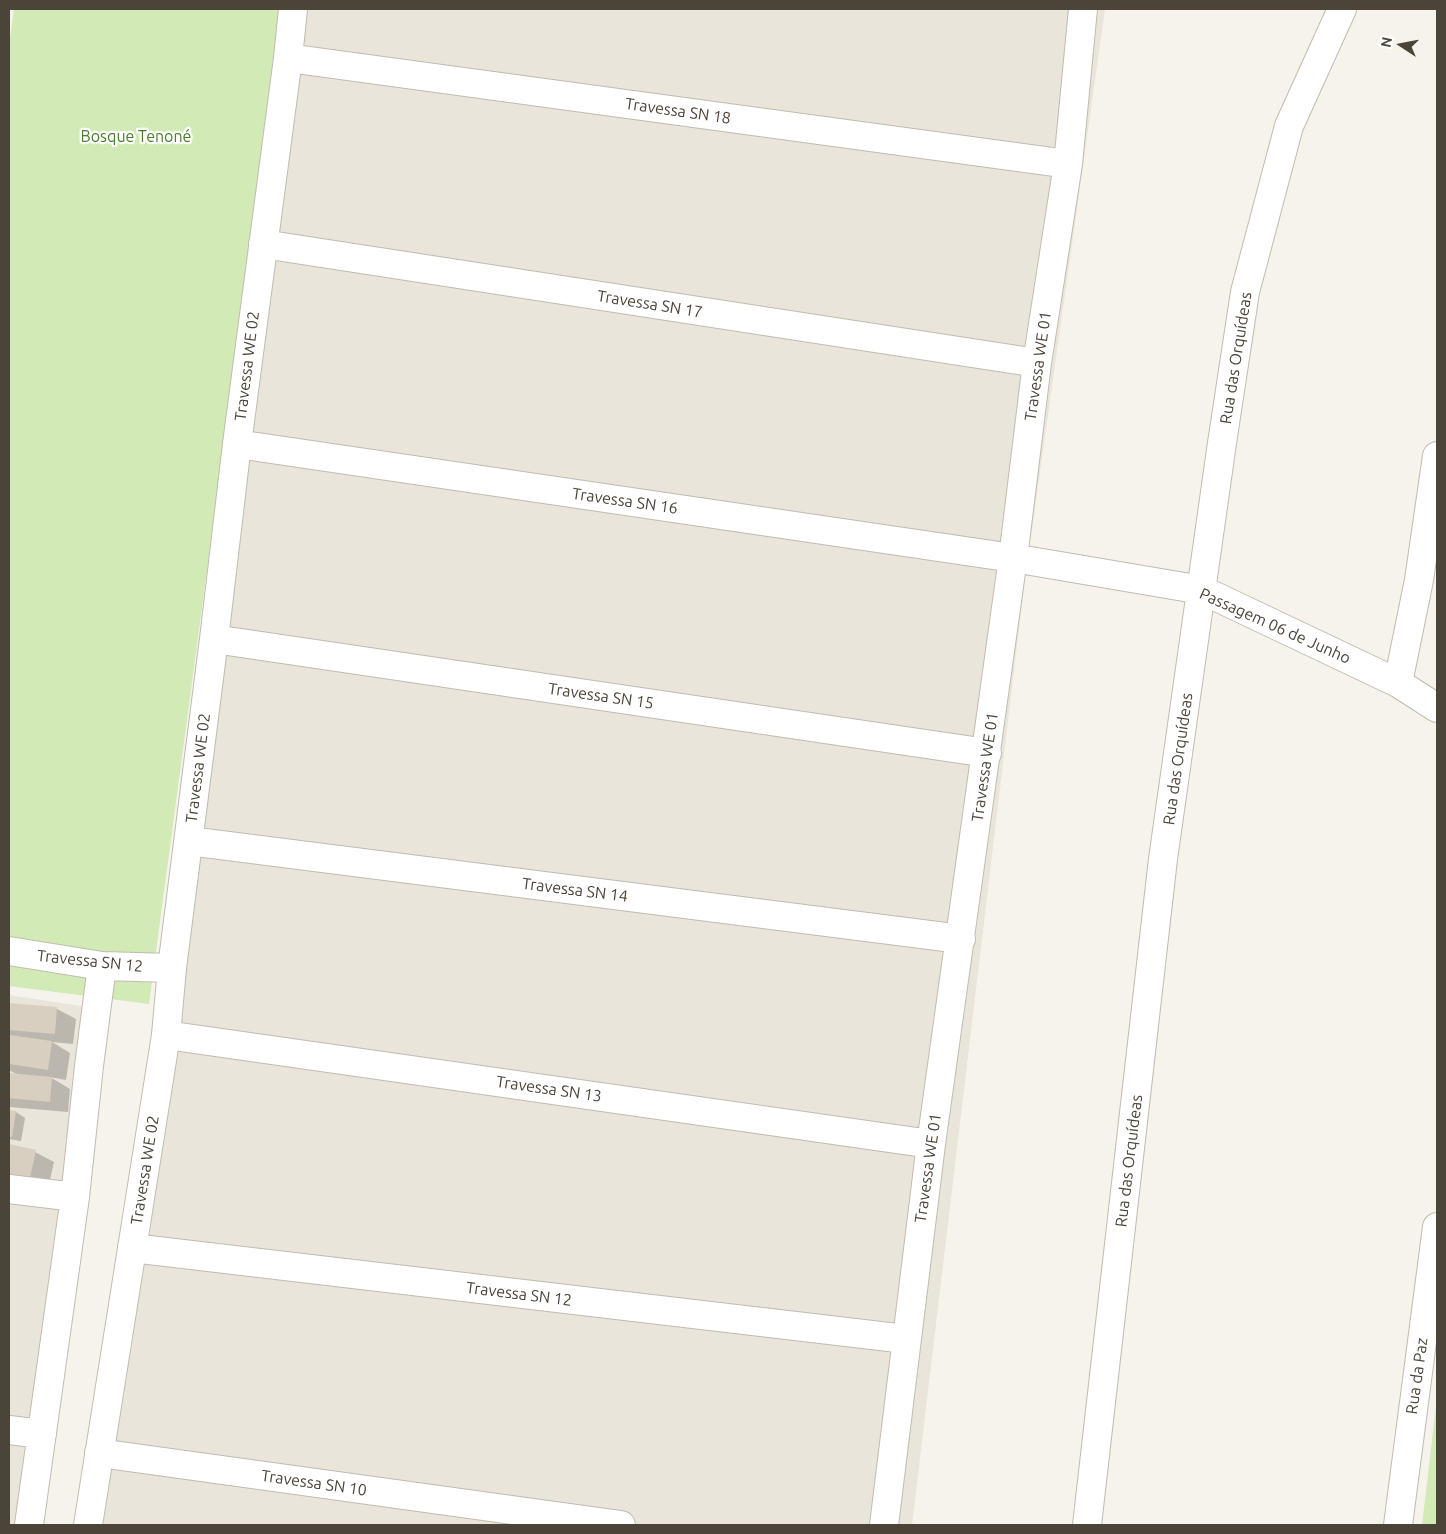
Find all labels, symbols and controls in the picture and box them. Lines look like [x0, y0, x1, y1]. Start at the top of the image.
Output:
north arrow [1376, 20, 1426, 70]
text: N [1377, 35, 1395, 49]
street label: Travessa SN 18 [624, 94, 732, 128]
park label: Bosque Tenoné [81, 127, 191, 147]
street label: Travessa SN 17 [596, 286, 704, 322]
street label: Rua das Orquídeas [1216, 291, 1256, 425]
street label: Travessa WE 02 [231, 310, 263, 422]
street label: Travessa WE 01 [1021, 310, 1055, 422]
street label: Travessa SN 16 [571, 484, 679, 518]
street label: Passagem 06 de Junho [1196, 584, 1354, 668]
street label: Travessa SN 15 [547, 679, 655, 713]
street label: Rua das Orquídeas [1159, 692, 1197, 826]
street label: Travessa WE 01 [968, 711, 1002, 823]
street label: Travessa WE 02 [182, 712, 214, 824]
street label: Travessa SN 14 [521, 874, 629, 906]
street label: Travessa SN 12 [36, 946, 144, 976]
street label: Travessa SN 13 [495, 1072, 603, 1106]
street label: Rua das Orquídeas [1111, 1094, 1147, 1228]
street label: Travessa WE 01 [911, 1112, 945, 1224]
street label: Travessa WE 02 [127, 1114, 163, 1226]
street label: Travessa SN 12 [465, 1278, 573, 1310]
street label: Rua da Paz [1402, 1336, 1432, 1416]
street label: Travessa SN 10 [260, 1466, 368, 1500]

